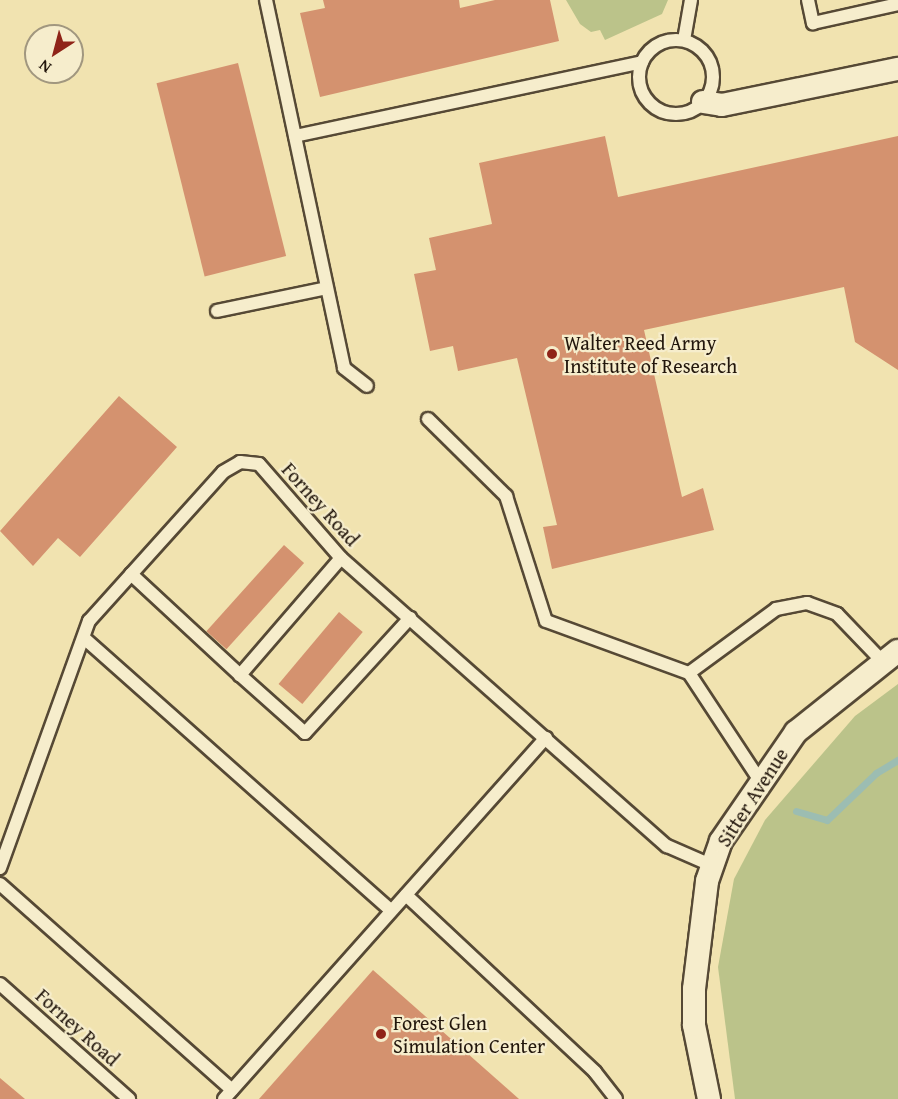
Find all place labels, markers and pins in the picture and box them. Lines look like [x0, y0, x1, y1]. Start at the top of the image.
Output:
place label: Walter Reed Army Institute of Research [564, 330, 737, 377]
marker: Walter Reed Army Institute of Research [545, 347, 559, 361]
place label: Forest Glen Simulation Center [393, 1011, 545, 1058]
marker: Forest Glen Simulation Center [374, 1027, 388, 1041]

